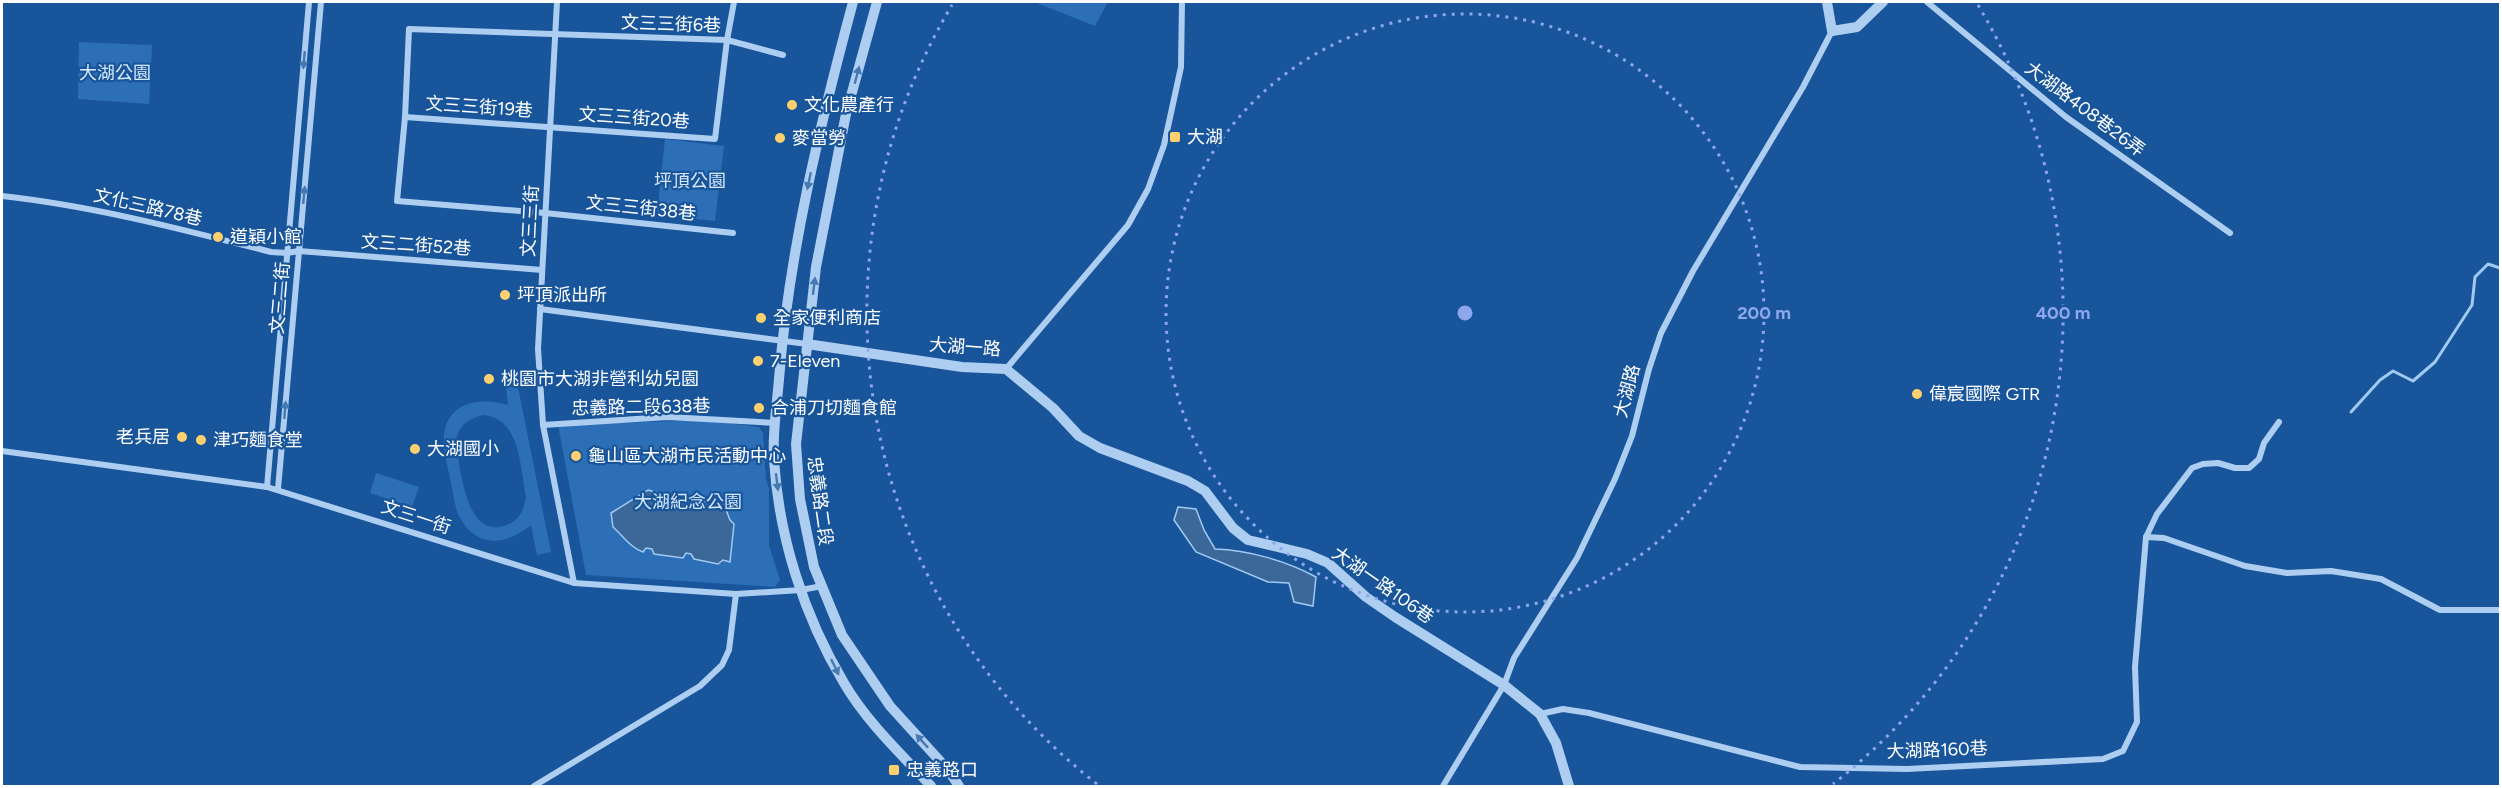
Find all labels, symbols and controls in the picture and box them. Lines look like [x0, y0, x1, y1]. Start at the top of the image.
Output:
street label: 文三三街6巷 [621, 11, 721, 37]
one-way arrow [299, 50, 309, 69]
street label: 大湖路408巷26弄 [2021, 57, 2149, 161]
park label: 大湖公園 [79, 62, 151, 84]
one-way arrow [853, 66, 862, 84]
street label: 文三三街19巷 [425, 92, 533, 122]
place label: 文化農產行 [804, 94, 894, 116]
marker: 文化農產行 [785, 98, 799, 112]
street label: 文三三街20巷 [578, 103, 690, 133]
place label: 大湖 [1187, 126, 1223, 148]
place label: 麥當勞 [792, 127, 846, 149]
marker: 大湖 [1168, 130, 1182, 144]
marker: 麥當勞 [773, 131, 787, 145]
park label: 坪頂公園 [654, 170, 726, 192]
one-way arrow [804, 171, 813, 190]
street label: 文化三路78巷 [92, 184, 204, 230]
street label: 文三三街 [517, 184, 543, 258]
one-way arrow [299, 186, 309, 205]
street label: 文三三街38巷 [585, 191, 697, 225]
place label: 道穎小館 [230, 226, 302, 248]
marker: 道穎小館 [211, 230, 225, 244]
street label: 文三二街52巷 [360, 230, 472, 260]
street label: 文三二街 [266, 261, 294, 335]
one-way arrow [809, 277, 818, 296]
place label: 坪頂派出所 [517, 284, 607, 306]
marker: 坪頂派出所 [498, 288, 512, 302]
text: 200 m [1737, 302, 1791, 324]
text: 400 m [2036, 302, 2090, 324]
centre of rings [1455, 303, 1475, 323]
place label: 全家便利商店 [773, 307, 881, 329]
marker: 全家便利商店 [754, 311, 768, 325]
street label: 大湖一路 [928, 334, 1002, 360]
place label: 7-Eleven [770, 350, 840, 372]
marker: 7-Eleven [751, 354, 765, 368]
street label: 大湖路 [1609, 362, 1645, 420]
place label: 桃園市大湖非營利幼兒園 [501, 368, 699, 390]
marker: 桃園市大湖非營利幼兒園 [482, 372, 496, 386]
place label: 偉宸國際 GTR [1929, 383, 2040, 405]
marker: 偉宸國際 GTR [1910, 387, 1924, 401]
street label: 忠義路二段638巷 [571, 395, 711, 419]
place label: 合浦刀切麵食館 [771, 397, 897, 419]
one-way arrow [280, 401, 290, 420]
marker: 合浦刀切麵食館 [752, 401, 766, 415]
place label: 老兵居 [116, 426, 170, 448]
place label: 津巧麵食堂 [213, 429, 303, 451]
marker: 老兵居 [175, 430, 189, 444]
marker: 津巧麵食堂 [194, 433, 208, 447]
place label: 大湖國小 [427, 438, 499, 460]
marker: 大湖國小 [408, 442, 422, 456]
place label: 龜山區大湖市民活動中心 [588, 445, 786, 467]
marker: 龜山區大湖市民活動中心 [569, 449, 583, 463]
street label: 忠義路二段 [803, 455, 837, 547]
one-way arrow [772, 473, 782, 492]
park label: 大湖紀念公園 [634, 491, 742, 513]
street label: 文三一街 [378, 495, 454, 539]
street label: 大湖一路106巷 [1328, 542, 1438, 628]
one-way arrow [831, 658, 840, 675]
one-way arrow [915, 734, 929, 749]
street label: 大湖路160巷 [1886, 737, 1988, 763]
place label: 忠義路口 [906, 759, 978, 781]
marker: 忠義路口 [887, 763, 901, 777]

